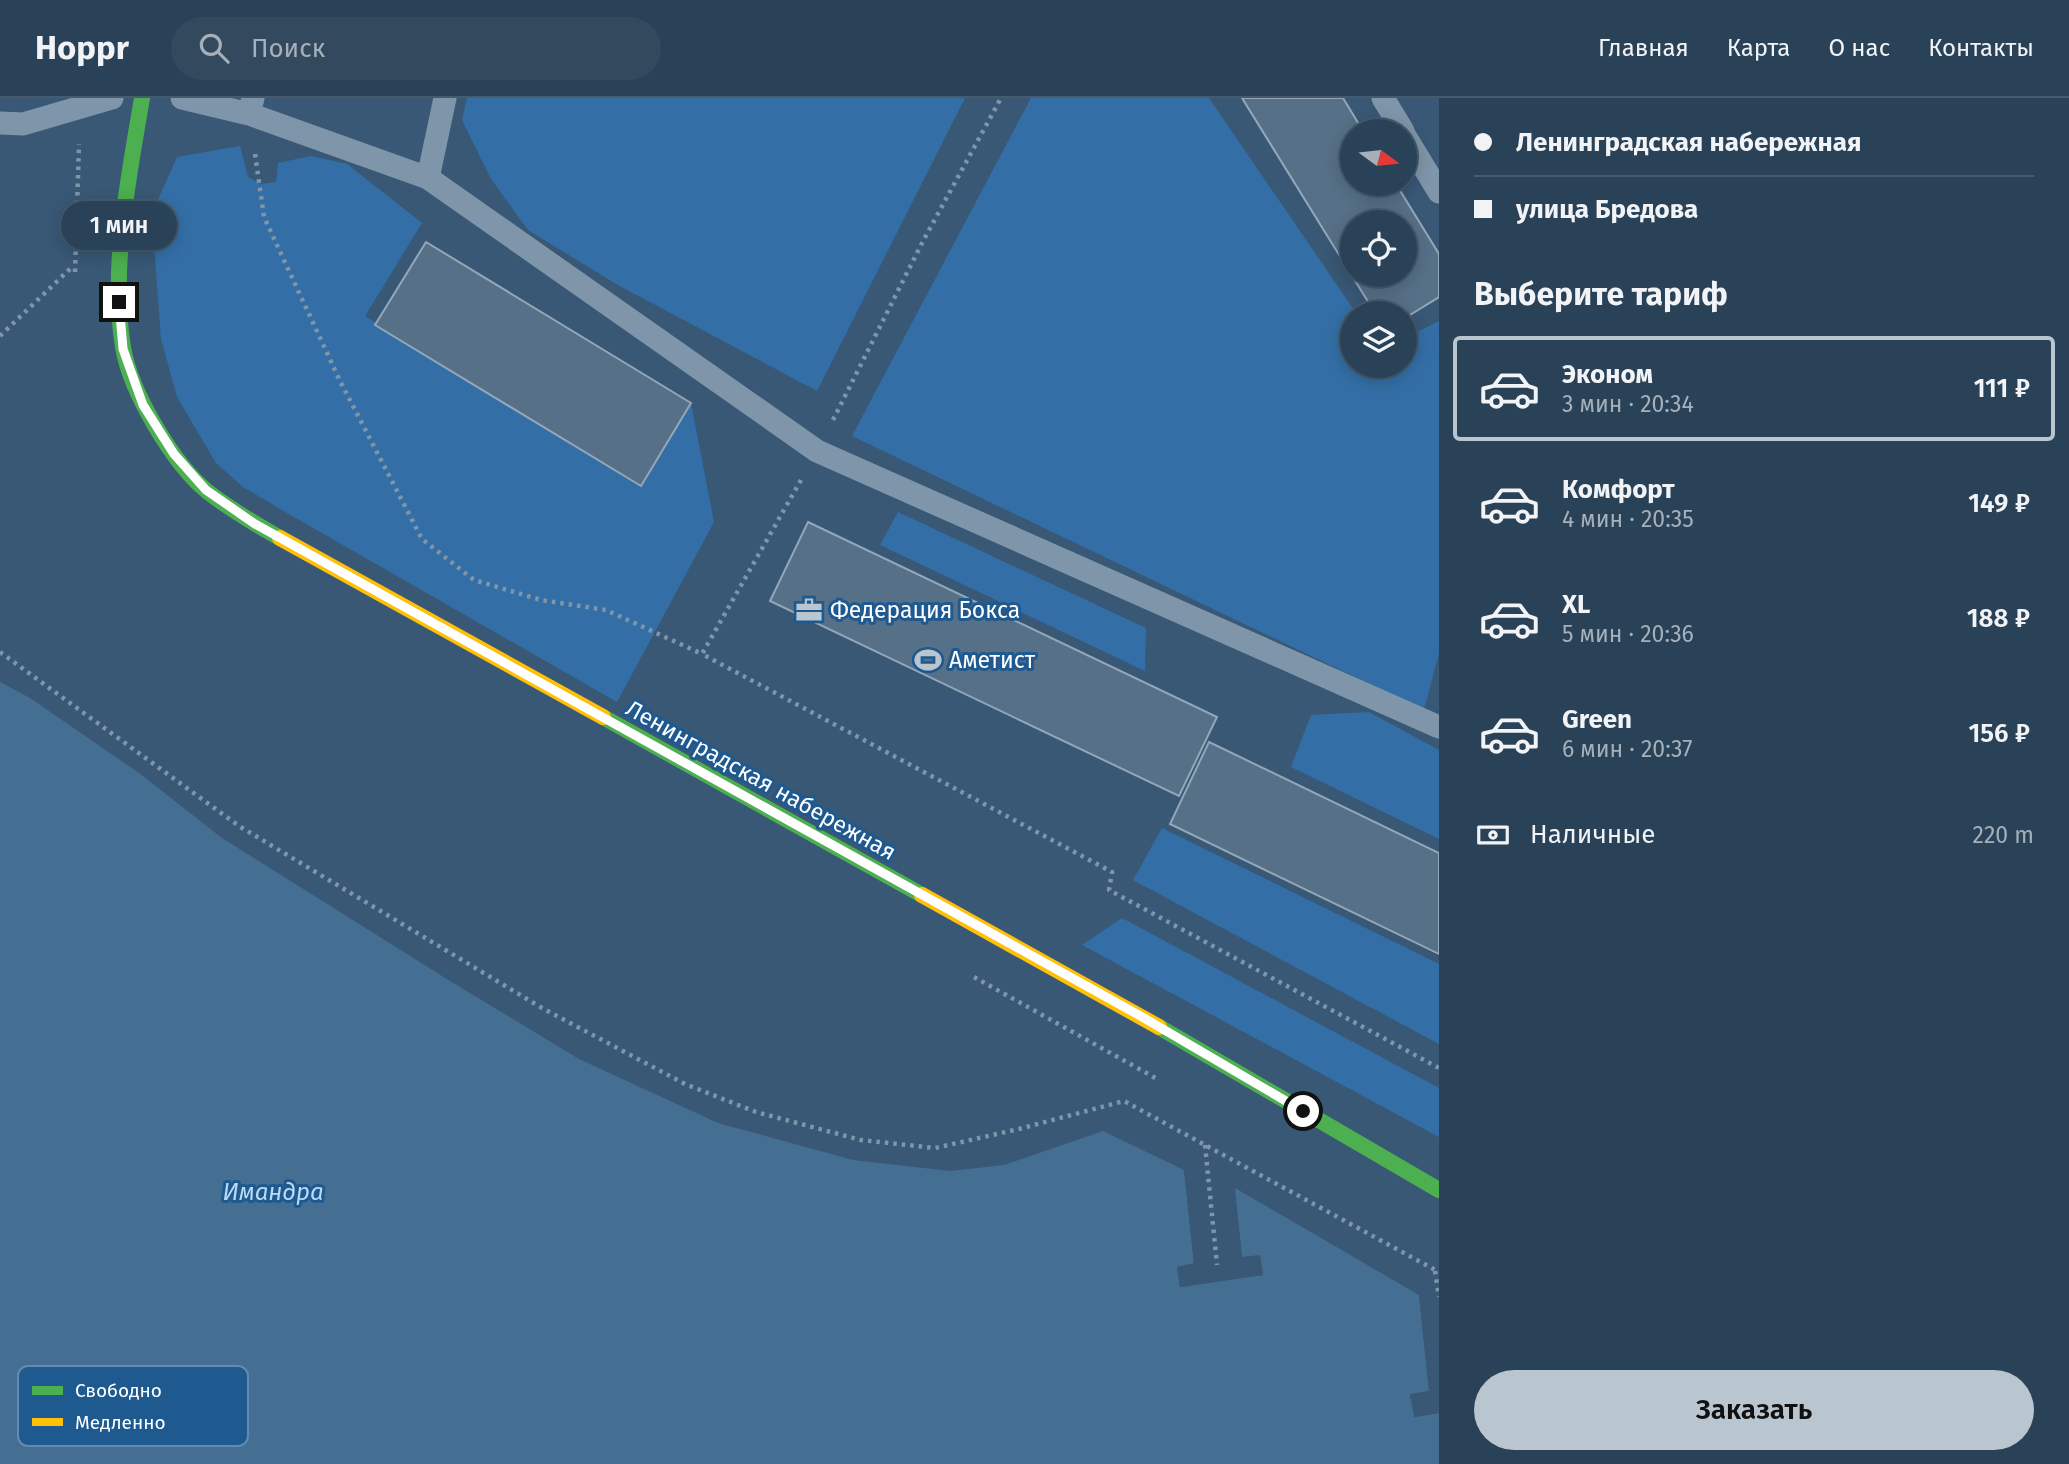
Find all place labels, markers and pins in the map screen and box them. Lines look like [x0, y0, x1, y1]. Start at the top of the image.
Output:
office icon: Федерация Бокса [794, 595, 824, 625]
place label: Федерация Бокса [830, 596, 1020, 624]
sports icon: Аметист [913, 645, 943, 675]
place label: Аметист [949, 646, 1036, 674]

